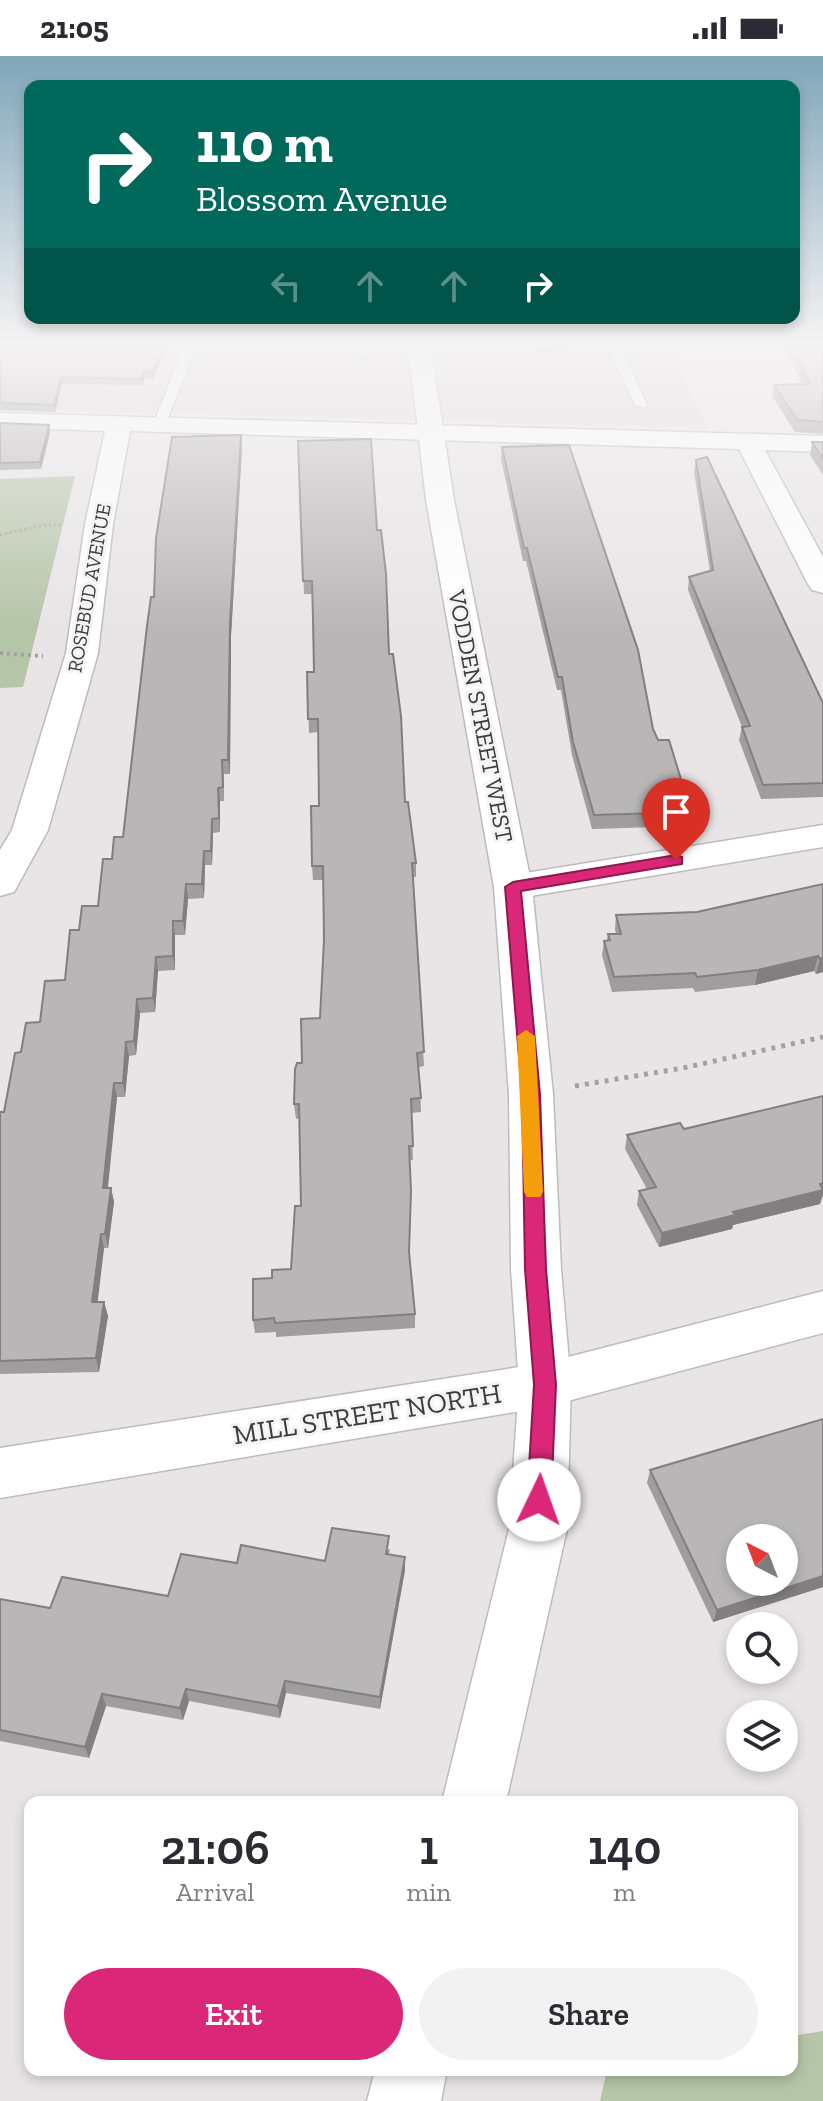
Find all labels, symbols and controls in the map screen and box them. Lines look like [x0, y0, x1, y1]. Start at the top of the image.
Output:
text: 21:05 [40, 10, 109, 46]
text: 110 m [196, 109, 333, 176]
icon: right [64, 112, 168, 216]
text: Blossom Avenue [196, 177, 448, 220]
icon: left [264, 264, 308, 308]
icon: ahead [348, 264, 392, 308]
icon: ahead [432, 264, 476, 308]
icon: right [516, 264, 560, 308]
street label: ROSEBUD AVENUE [62, 502, 116, 674]
street label: VODDEN STREET WEST [442, 586, 520, 845]
pin [642, 778, 710, 860]
icon: arrive [654, 790, 698, 834]
street label: MILL STREET NORTH [230, 1376, 504, 1452]
position arrow [497, 1458, 581, 1542]
north arrow [726, 1524, 798, 1596]
map controls [726, 1524, 798, 1772]
button: search [726, 1612, 798, 1684]
button: layers [726, 1700, 798, 1772]
text: 21:06 [161, 1819, 270, 1876]
text: 1 [419, 1819, 438, 1876]
text: 140 [588, 1819, 661, 1876]
text: Arrival [176, 1876, 254, 1908]
text: min [407, 1876, 451, 1908]
text: m [613, 1876, 636, 1908]
button: Exit [64, 1968, 403, 2060]
button: Share [419, 1968, 758, 2060]

